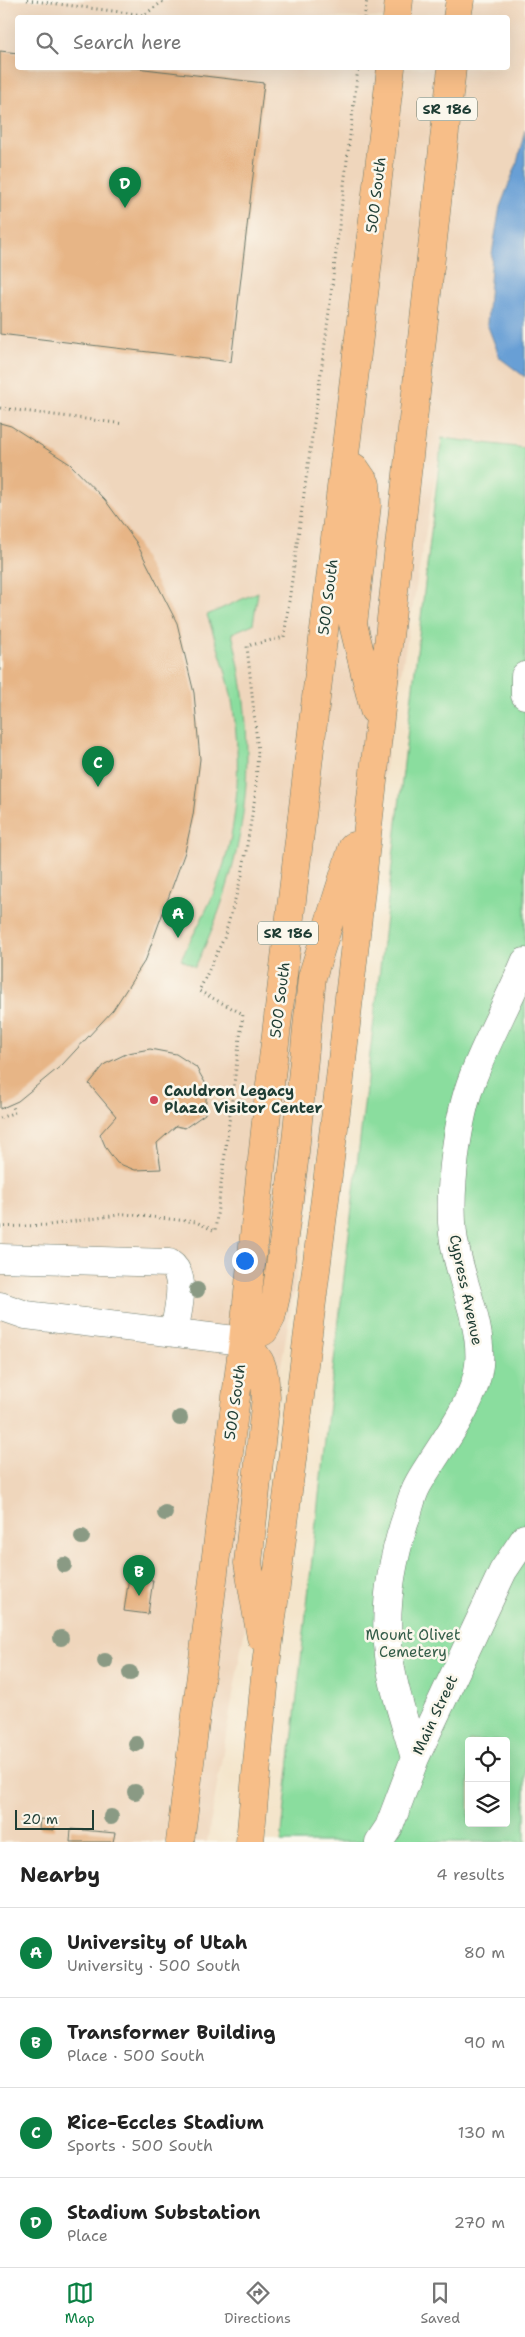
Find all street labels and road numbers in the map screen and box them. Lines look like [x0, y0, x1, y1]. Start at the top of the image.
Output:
road number: SR 186 [417, 98, 477, 120]
street label: 500 South [361, 156, 391, 234]
street label: 500 South [313, 558, 343, 636]
road number: SR 186 [258, 921, 318, 944]
street label: 500 South [265, 961, 295, 1039]
street label: Cypress Avenue [445, 1233, 487, 1347]
street label: 500 South [220, 1363, 250, 1441]
street label: Main Street [408, 1672, 462, 1758]

